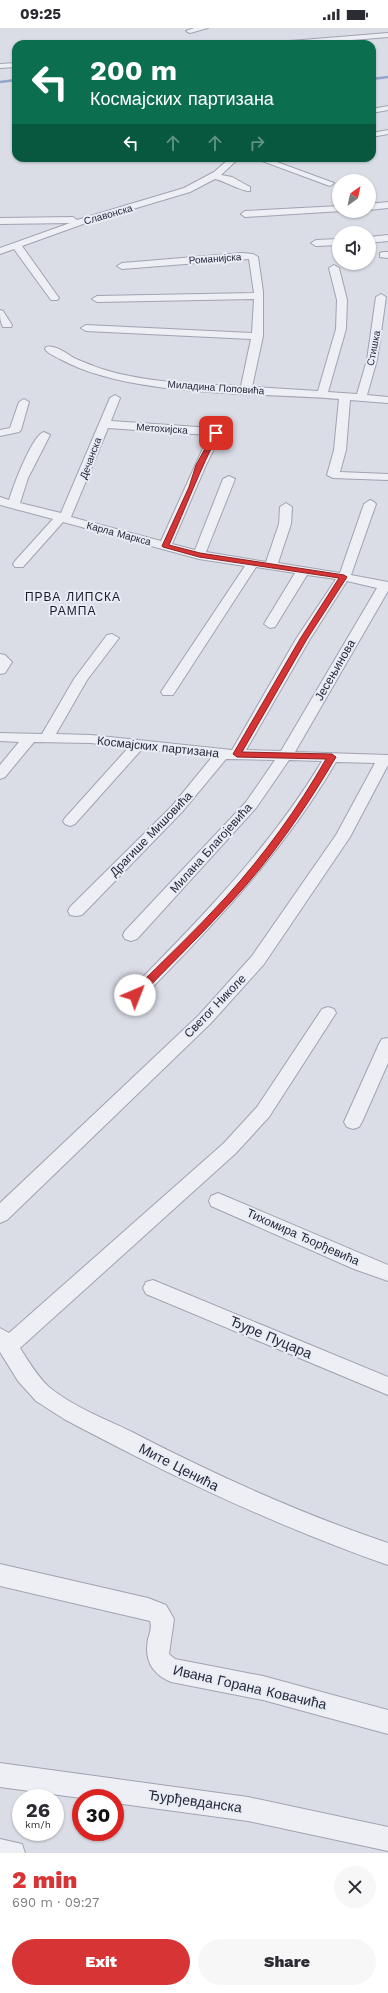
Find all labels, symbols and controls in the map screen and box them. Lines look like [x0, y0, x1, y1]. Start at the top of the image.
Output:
text: 09:25 [20, 5, 61, 23]
text: 200 m [90, 54, 177, 87]
icon: left [24, 56, 76, 108]
text: Космајских партизана [90, 88, 274, 109]
icon: left [120, 132, 142, 154]
icon: ahead [162, 132, 184, 154]
icon: ahead [204, 132, 226, 154]
icon: right [246, 132, 268, 154]
north arrow [332, 174, 376, 218]
map controls [332, 174, 376, 270]
street label: Славонска [83, 202, 134, 227]
button: sound [332, 226, 376, 270]
street label: Романијска [188, 251, 242, 266]
street label: Стишка [365, 329, 382, 367]
street label: Миладина Поповића [167, 379, 265, 396]
pin [199, 416, 233, 450]
street label: Метохијска [136, 421, 188, 436]
icon: arrive [205, 422, 227, 444]
street label: Дечанска [78, 436, 104, 480]
street label: Карла Маркса [86, 520, 153, 547]
district label: ПРВА ЛИПСКА РАМПА [25, 590, 121, 618]
street label: Јесењинова [312, 637, 358, 703]
street label: Космајских партизана [96, 734, 220, 760]
street label: Драгише Мишовића [107, 788, 195, 879]
street label: Милана Благојевића [167, 800, 255, 896]
street label: Светог Николе [181, 971, 249, 1041]
position arrow [114, 974, 156, 1016]
street label: Тихомира Ђорђевића [244, 1206, 362, 1268]
street label: Ђуре Пуцара [227, 1312, 315, 1362]
street label: Мите Ценића [136, 1440, 222, 1494]
street label: Ивана Горана Ковачића [172, 1662, 329, 1713]
street label: Ђурђевданска [147, 1787, 243, 1816]
speed limit sign: 30 [72, 1789, 124, 1841]
text: 26 [26, 1798, 50, 1822]
text: km/h [25, 1819, 51, 1830]
text: 2 min [12, 1866, 77, 1894]
button: close [334, 1866, 376, 1908]
text: 690 m · 09:27 [12, 1895, 99, 1910]
button: Exit [12, 1939, 190, 1985]
button: Share [198, 1939, 376, 1985]

